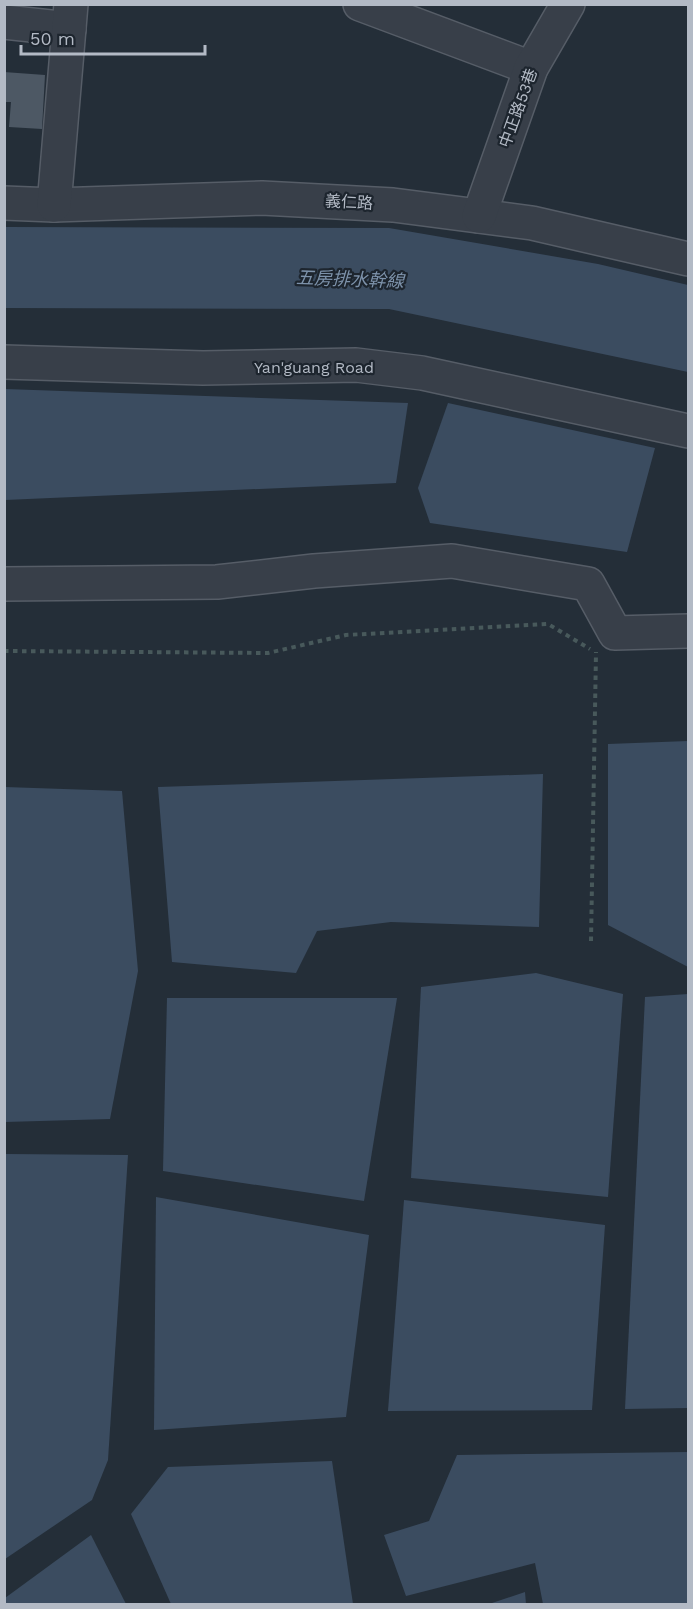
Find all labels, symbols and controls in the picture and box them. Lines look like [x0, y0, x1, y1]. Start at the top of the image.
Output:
scale bar [21, 18, 206, 56]
text: 50 m [30, 28, 75, 49]
street label: 中正路53巷 [495, 66, 541, 150]
street label: 義仁路 [325, 191, 373, 213]
water label: 五房排水幹線 [296, 267, 406, 291]
street label: Yan'guang Road [254, 358, 374, 377]

